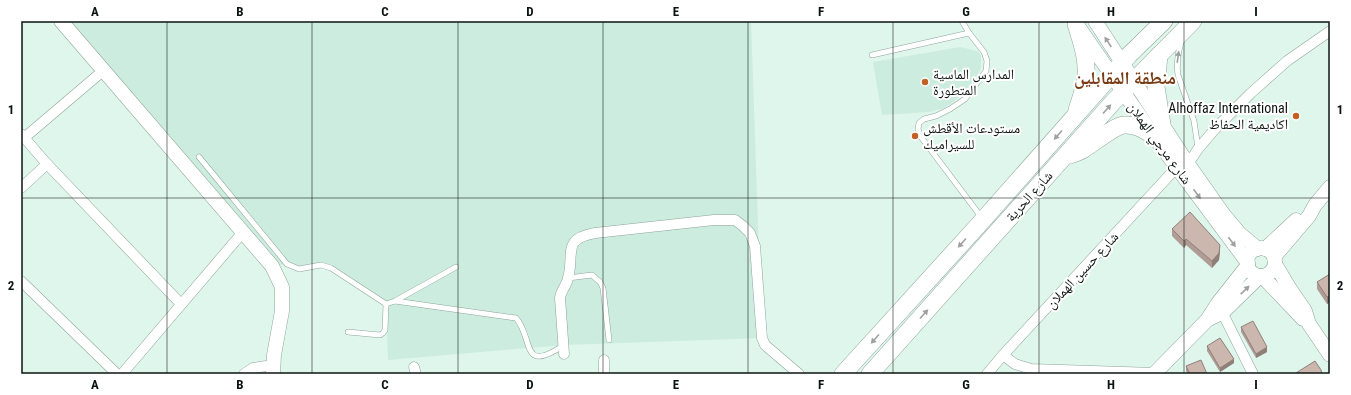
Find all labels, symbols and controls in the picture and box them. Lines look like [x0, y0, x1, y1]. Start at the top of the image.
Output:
text: A [91, 4, 99, 19]
text: B [236, 4, 244, 19]
text: C [381, 4, 389, 19]
text: D [526, 4, 534, 19]
text: E [673, 4, 680, 19]
text: F [818, 4, 824, 19]
text: G [962, 4, 970, 19]
text: H [1107, 4, 1115, 19]
text: I [1254, 4, 1258, 19]
one-way arrow [1105, 36, 1112, 48]
one-way arrow [1175, 51, 1181, 63]
place label: المدارس الماسية المتطورة [933, 66, 1014, 99]
district label: منطقة المقابلين [1074, 67, 1176, 89]
marker: المدارس الماسية المتطورة [920, 77, 930, 87]
street label: شارع مرجي الهملان [1122, 99, 1195, 189]
place label: Alhoffaz International اكاديمية الحفاظ [1168, 100, 1288, 132]
text: 1 [8, 102, 14, 117]
text: 1 [1337, 102, 1343, 117]
one-way arrow [1102, 104, 1111, 115]
marker: Alhoffaz International اكاديمية الحفاظ [1291, 111, 1301, 121]
place label: مستودعات الأقطش للسيراميك [923, 120, 1020, 153]
one-way arrow [1053, 130, 1063, 140]
marker: مستودعات الأقطش للسيراميك [910, 131, 920, 141]
street label: شارع الحرية [1002, 168, 1057, 226]
one-way arrow [1193, 189, 1201, 200]
street label: شارع حسين الهملان [1043, 228, 1123, 313]
one-way arrow [1228, 237, 1236, 248]
one-way arrow [958, 238, 967, 248]
text: 2 [8, 278, 15, 293]
text: 2 [1337, 278, 1344, 293]
one-way arrow [1240, 286, 1250, 295]
one-way arrow [919, 308, 928, 319]
one-way arrow [870, 334, 880, 344]
text: A [91, 377, 99, 392]
text: B [236, 377, 244, 392]
text: C [381, 377, 389, 392]
text: D [526, 377, 534, 392]
text: E [673, 377, 680, 392]
text: F [818, 377, 824, 392]
text: G [962, 377, 970, 392]
text: H [1107, 377, 1115, 392]
text: I [1254, 377, 1258, 392]

